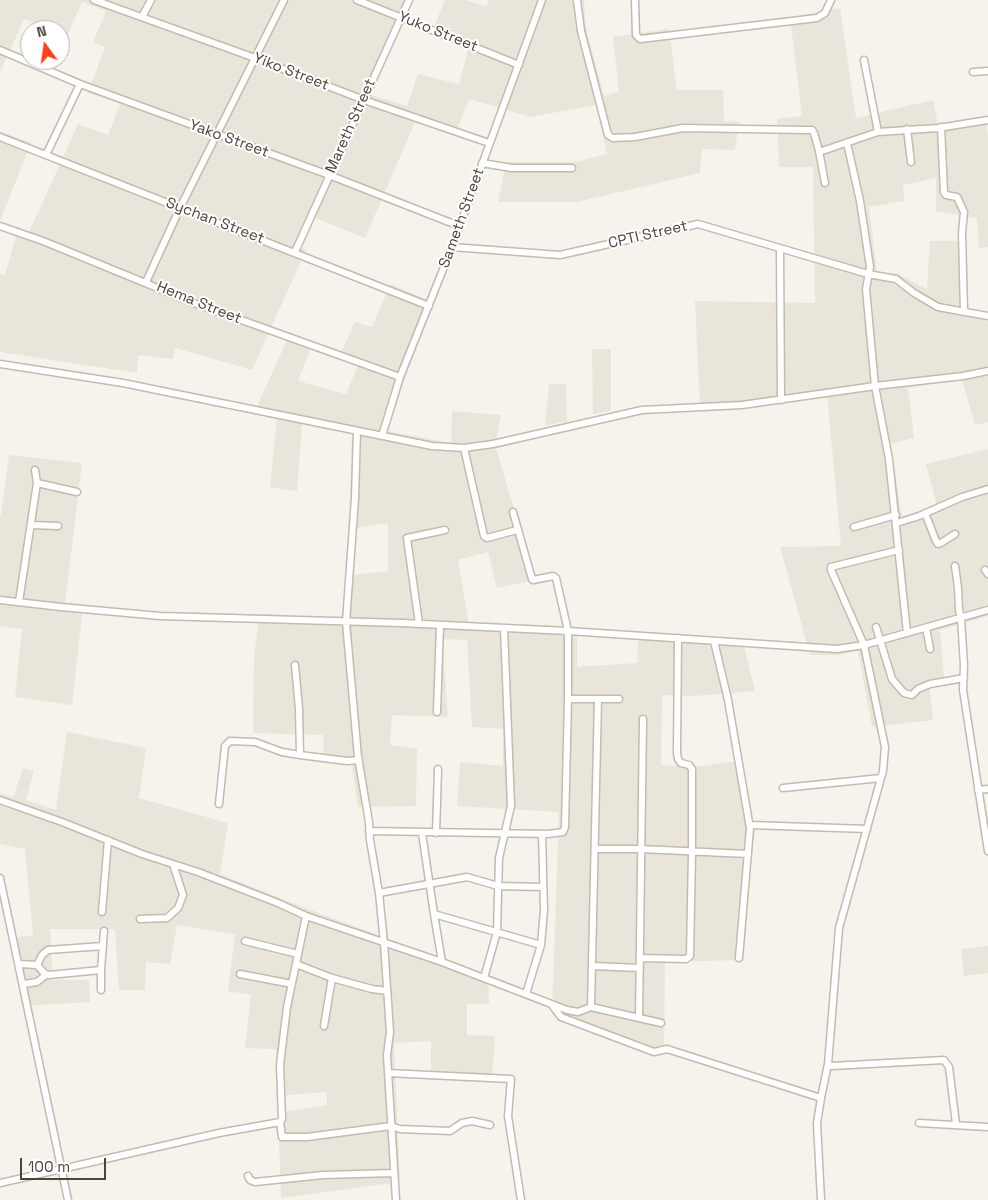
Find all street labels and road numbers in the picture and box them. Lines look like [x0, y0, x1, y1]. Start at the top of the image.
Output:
street label: Yuko Street [396, 8, 480, 56]
street label: Yiko Street [251, 49, 331, 95]
street label: Mareth Street [322, 76, 380, 176]
street label: Yako Street [187, 116, 271, 162]
street label: Sameth Street [436, 166, 488, 270]
street label: Sychan Street [163, 194, 267, 248]
street label: CPTI Street [607, 217, 689, 253]
street label: Hema Street [154, 278, 244, 328]

